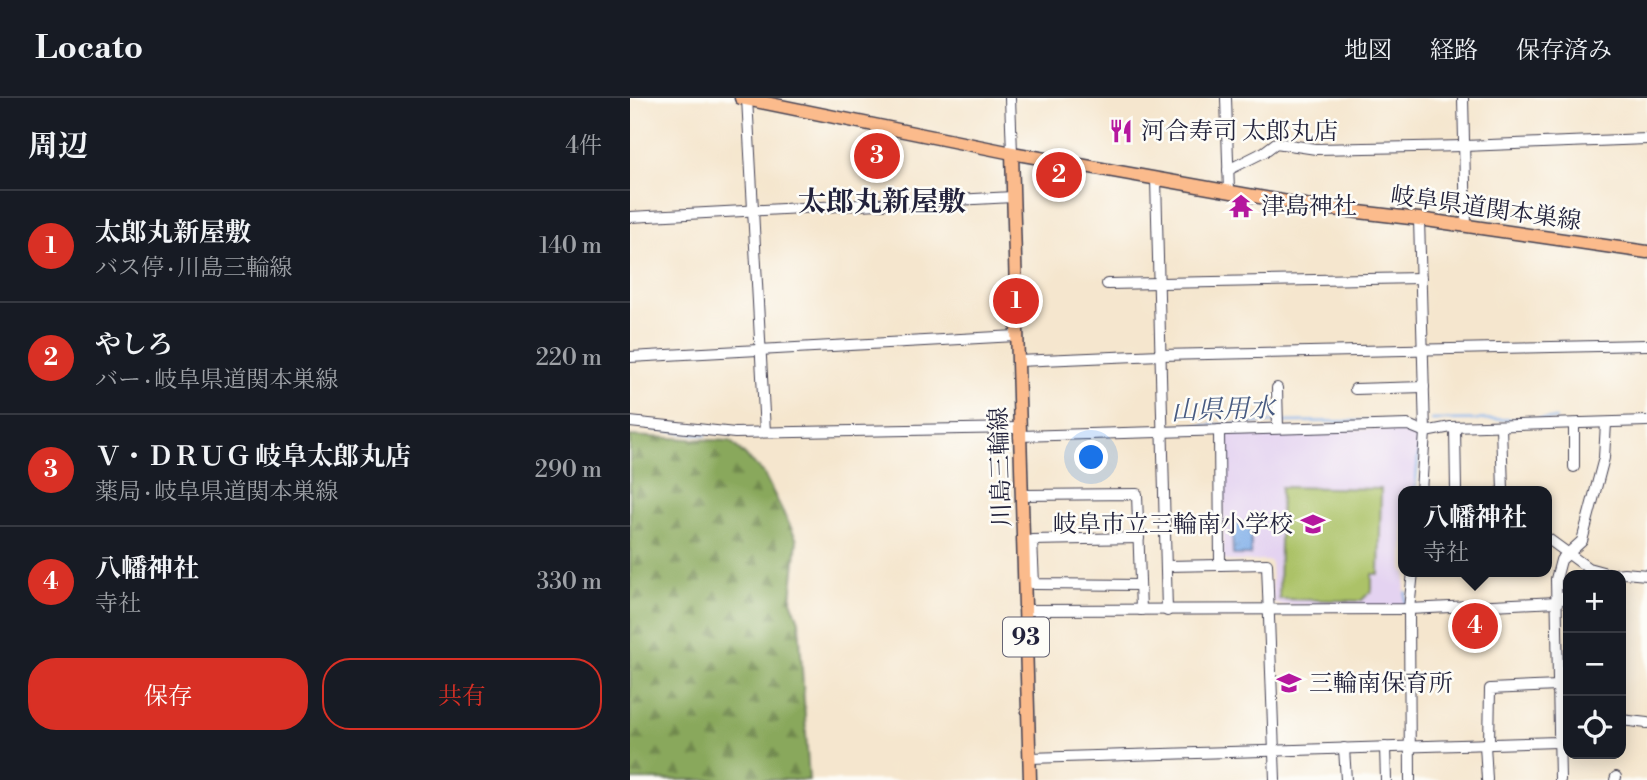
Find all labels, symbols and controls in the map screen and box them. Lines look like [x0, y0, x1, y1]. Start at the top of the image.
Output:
text: Locato [35, 28, 143, 69]
text: 地図 [1344, 36, 1392, 66]
text: 経路 [1430, 36, 1478, 66]
text: 保存済み [1516, 36, 1612, 66]
restaurant icon: 河合寿司 太郎丸店 [1107, 117, 1135, 145]
place label: 河合寿司 太郎丸店 [1141, 117, 1338, 147]
text: 周辺 [28, 128, 88, 166]
pin: 3 [854, 130, 900, 182]
text: 4件 [565, 132, 602, 160]
pin: 2 [1036, 149, 1082, 201]
street label: 岐阜県道関本巣線 [1389, 181, 1583, 237]
district label: 太郎丸新屋敷 [798, 185, 966, 220]
temple icon: 津島神社 [1227, 192, 1255, 220]
place label: 津島神社 [1261, 192, 1357, 222]
text: 太郎丸新屋敷 [95, 217, 251, 249]
text: 1 [45, 232, 57, 260]
text: 140 m [539, 232, 602, 260]
text: バス停 · 川島三輪線 [95, 254, 292, 282]
pin: 1 [993, 275, 1039, 327]
text: やしろ [95, 329, 173, 361]
text: 2 [44, 344, 58, 372]
text: 220 m [536, 344, 602, 372]
text: バー · 岐阜県道関本巣線 [95, 366, 338, 394]
water label: 山県用水 [1171, 392, 1279, 428]
street label: 川島三輪線 [984, 406, 1018, 527]
your location [1074, 440, 1108, 474]
text: Ｖ・ＤＲＵＧ 岐阜太郎丸店 [95, 441, 411, 473]
text: 3 [44, 456, 58, 484]
text: 290 m [535, 456, 602, 484]
text: 薬局 · 岐阜県道関本巣線 [95, 478, 338, 506]
popup [1398, 486, 1552, 577]
text: 八幡神社 [1423, 502, 1527, 534]
place label: 岐阜市立三輪南小学校 [1053, 510, 1293, 540]
school or university icon: 岐阜市立三輪南小学校 [1299, 510, 1327, 538]
text: 寺社 [1423, 539, 1469, 567]
text: 八幡神社 [95, 553, 199, 585]
text: 4 [43, 568, 59, 596]
text: 330 m [536, 568, 602, 596]
map controls [1563, 570, 1626, 759]
button: + [1563, 570, 1626, 633]
text: 寺社 [95, 590, 141, 618]
pin: 4 [1452, 600, 1498, 652]
road number: 93 [1003, 618, 1049, 656]
button: − [1563, 633, 1626, 696]
button: 保存 [28, 658, 308, 730]
button: 共有 [322, 658, 602, 730]
school or university icon: 三輪南保育所 [1275, 669, 1303, 697]
place label: 三輪南保育所 [1309, 669, 1453, 699]
button: locate [1563, 696, 1626, 759]

